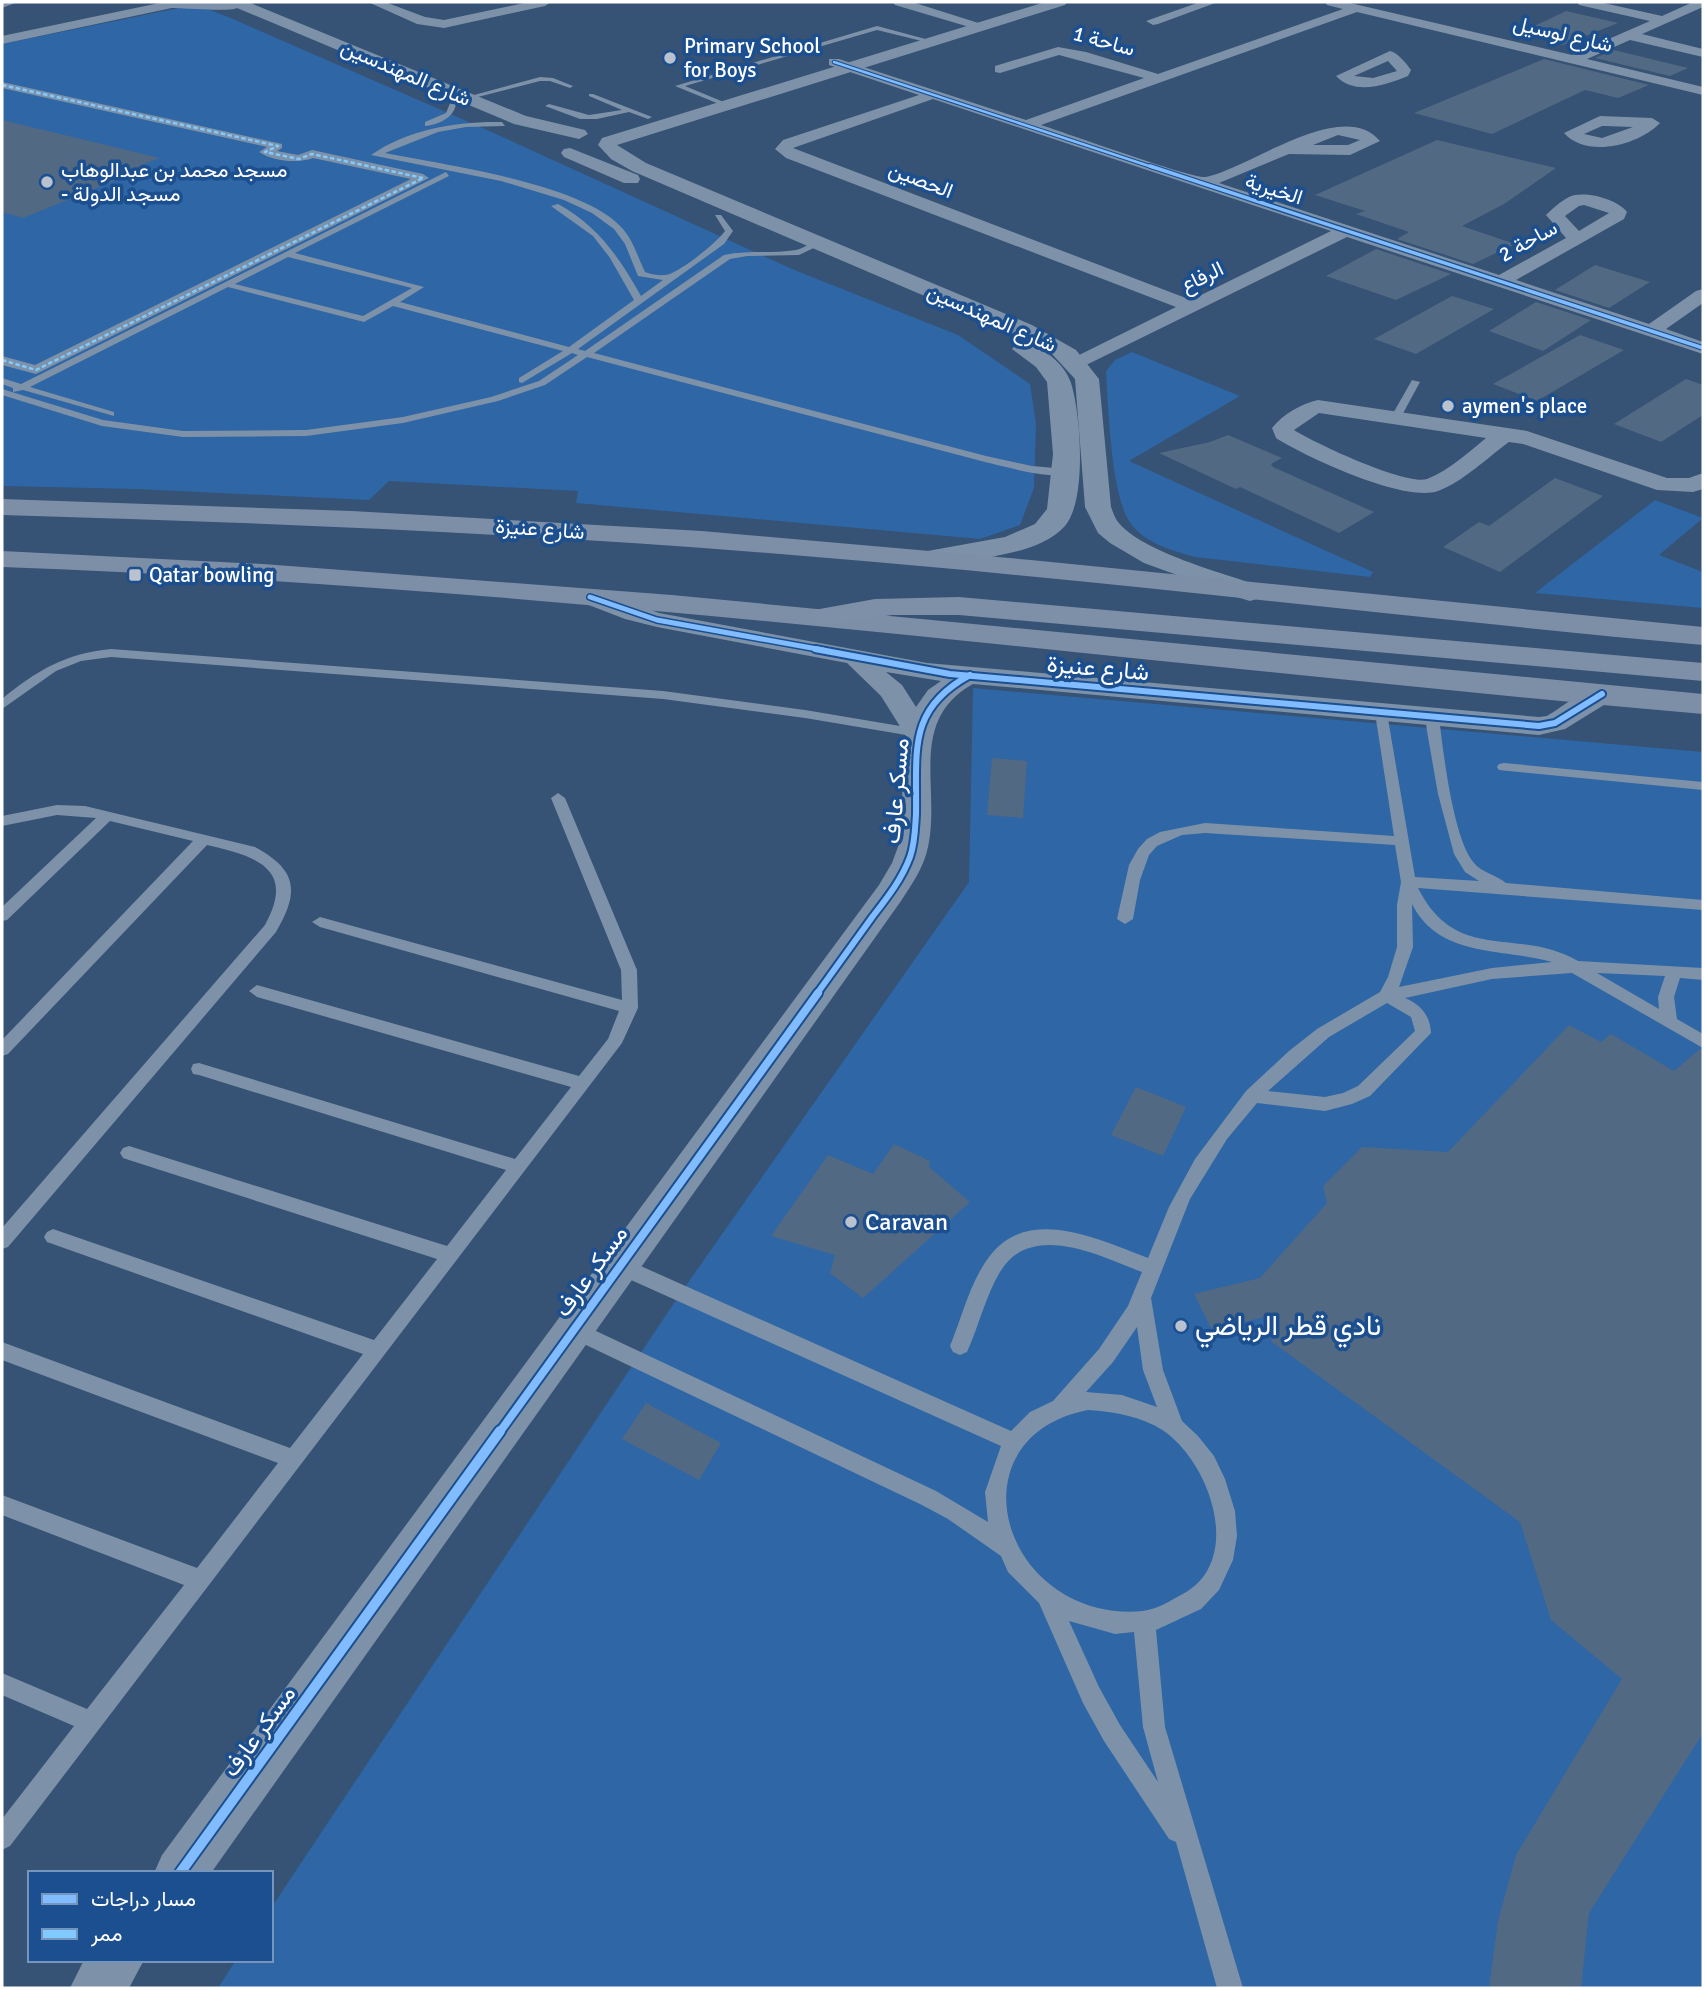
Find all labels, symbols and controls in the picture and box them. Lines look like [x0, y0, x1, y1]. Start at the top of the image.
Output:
street label: شارع لوسيل [1511, 10, 1615, 59]
street label: ساحة 1 [1070, 20, 1138, 62]
place label: Primary School for Boys [684, 33, 820, 83]
street label: شارع المهندسين [337, 34, 475, 113]
marker: Primary School for Boys [662, 50, 678, 66]
street label: الحصين [885, 156, 957, 204]
place label: مسجد محمد بن عبدالوهاب - مسجد الدولة [61, 157, 287, 207]
street label: الخيرية [1242, 168, 1306, 210]
marker: مسجد محمد بن عبدالوهاب - مسجد الدولة [39, 174, 55, 190]
street label: ساحة 2 [1494, 214, 1562, 268]
street label: الرفاع [1176, 256, 1228, 299]
street label: شارع المهندسين [923, 278, 1061, 359]
place label: aymen's place [1462, 393, 1587, 419]
marker: aymen's place [1440, 398, 1456, 414]
street label: شارع عنيزة [494, 513, 586, 546]
place label: Qatar bowling [149, 562, 274, 588]
marker: Qatar bowling [127, 567, 143, 583]
street label: شارع عنيزة [1046, 649, 1150, 688]
street label: مسكر عارف [876, 737, 916, 845]
place label: Caravan [865, 1207, 948, 1237]
marker: Caravan [843, 1214, 859, 1230]
street label: مسكر عارف [548, 1219, 634, 1323]
place label: نادي قطر الرياضي [1195, 1309, 1381, 1348]
marker: نادي قطر الرياضي [1173, 1318, 1189, 1334]
street label: مسكر عارف [216, 1679, 302, 1783]
legend [28, 1871, 273, 1962]
text: مسار دراجات [91, 1886, 196, 1912]
text: ممر [90, 1921, 122, 1947]

